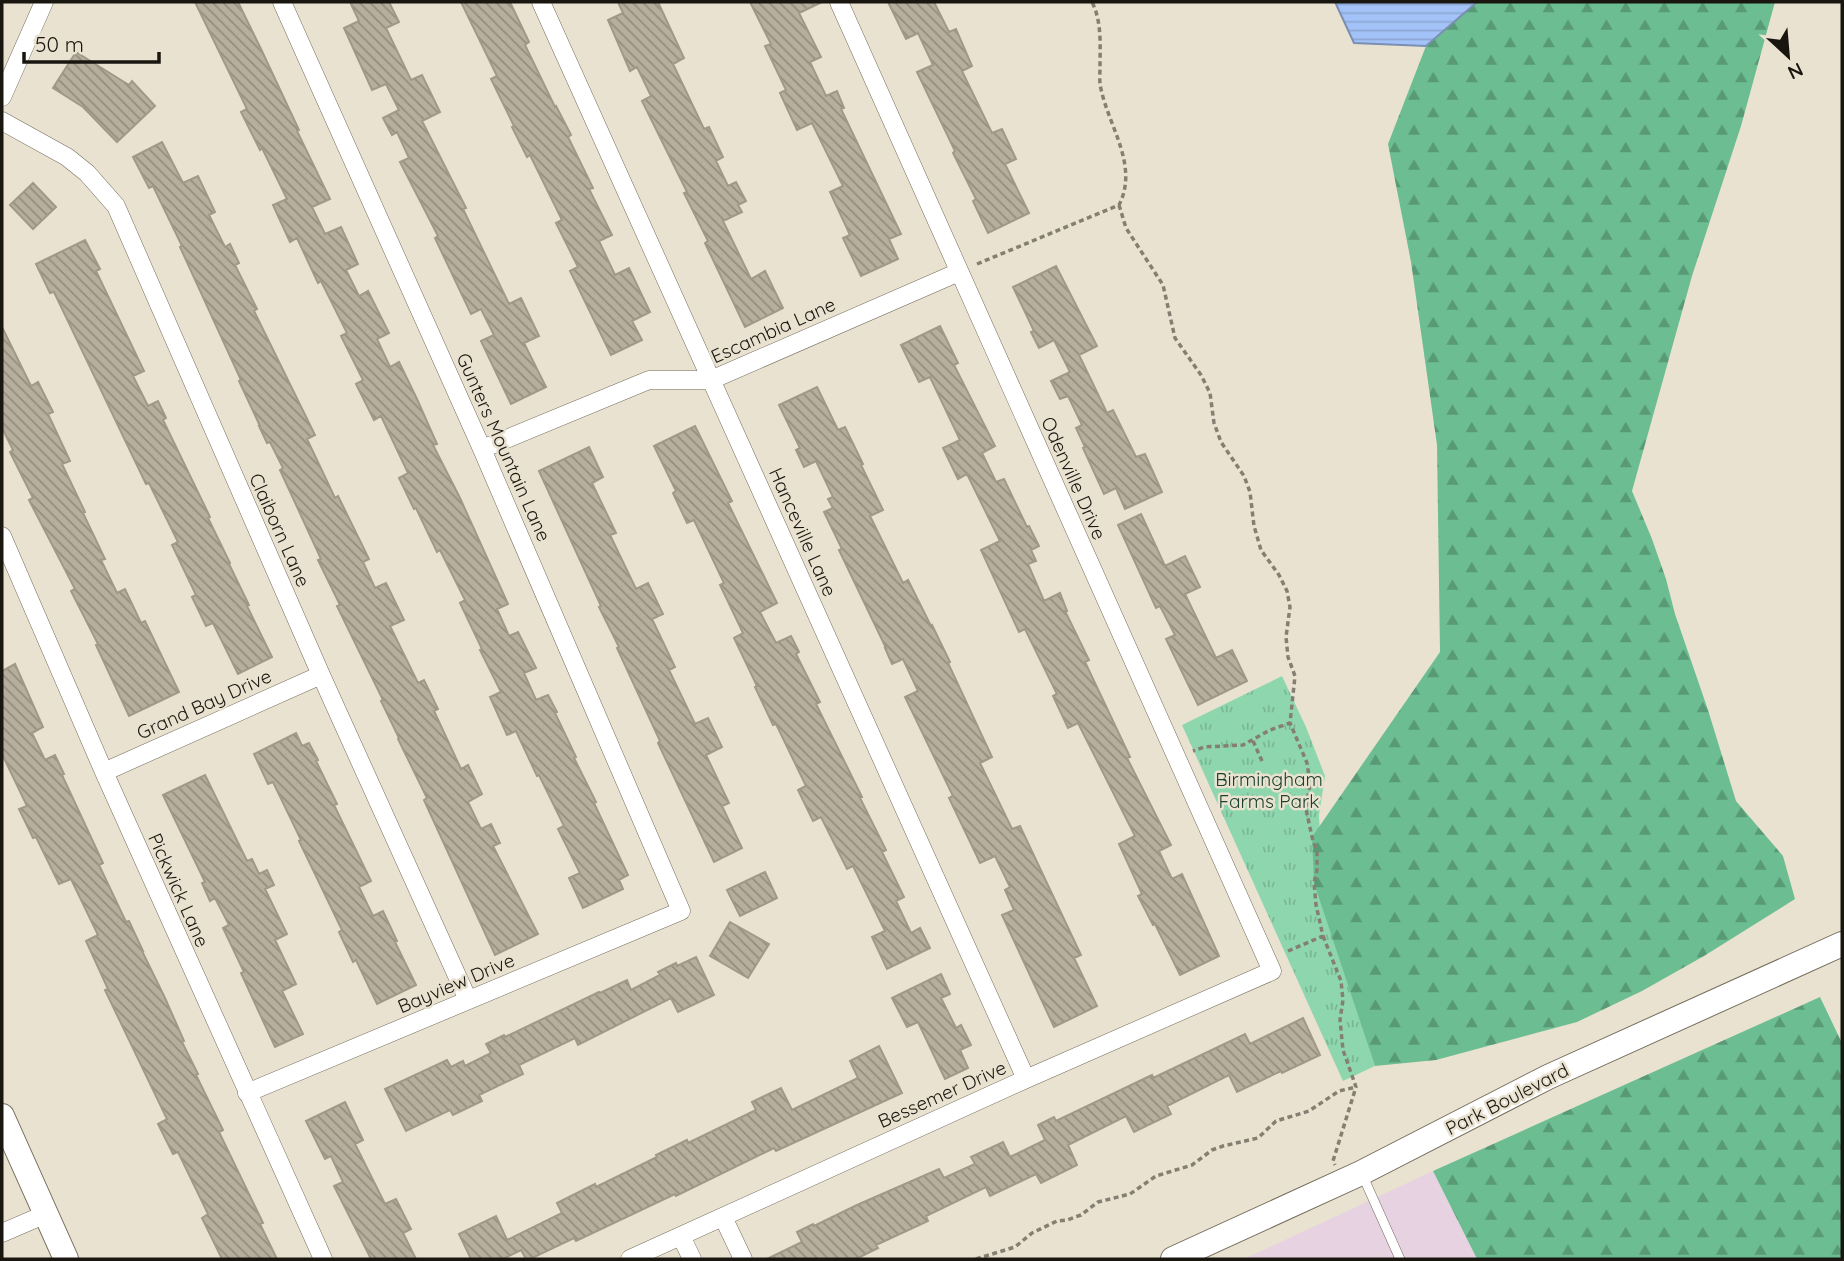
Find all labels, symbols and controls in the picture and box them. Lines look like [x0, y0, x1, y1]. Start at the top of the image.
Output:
scale bar [24, 21, 159, 65]
north arrow [1753, 21, 1823, 91]
text: 50 m [35, 31, 84, 57]
text: N [1784, 57, 1807, 85]
street label: Escambia Lane [707, 292, 839, 368]
street label: Gunters Mountain Lane [452, 349, 556, 545]
street label: Odenville Drive [1036, 413, 1112, 543]
street label: Hanceville Lane [764, 464, 842, 600]
street label: Claiborn Lane [244, 469, 316, 591]
street label: Grand Bay Drive [133, 664, 275, 744]
park label: Birmingham Farms Park [1215, 767, 1323, 813]
street label: Pickwick Lane [143, 829, 215, 951]
street label: Bayview Drive [394, 948, 518, 1018]
street label: Bessemer Drive [874, 1055, 1010, 1133]
street label: Park Boulevard [1441, 1058, 1573, 1140]

